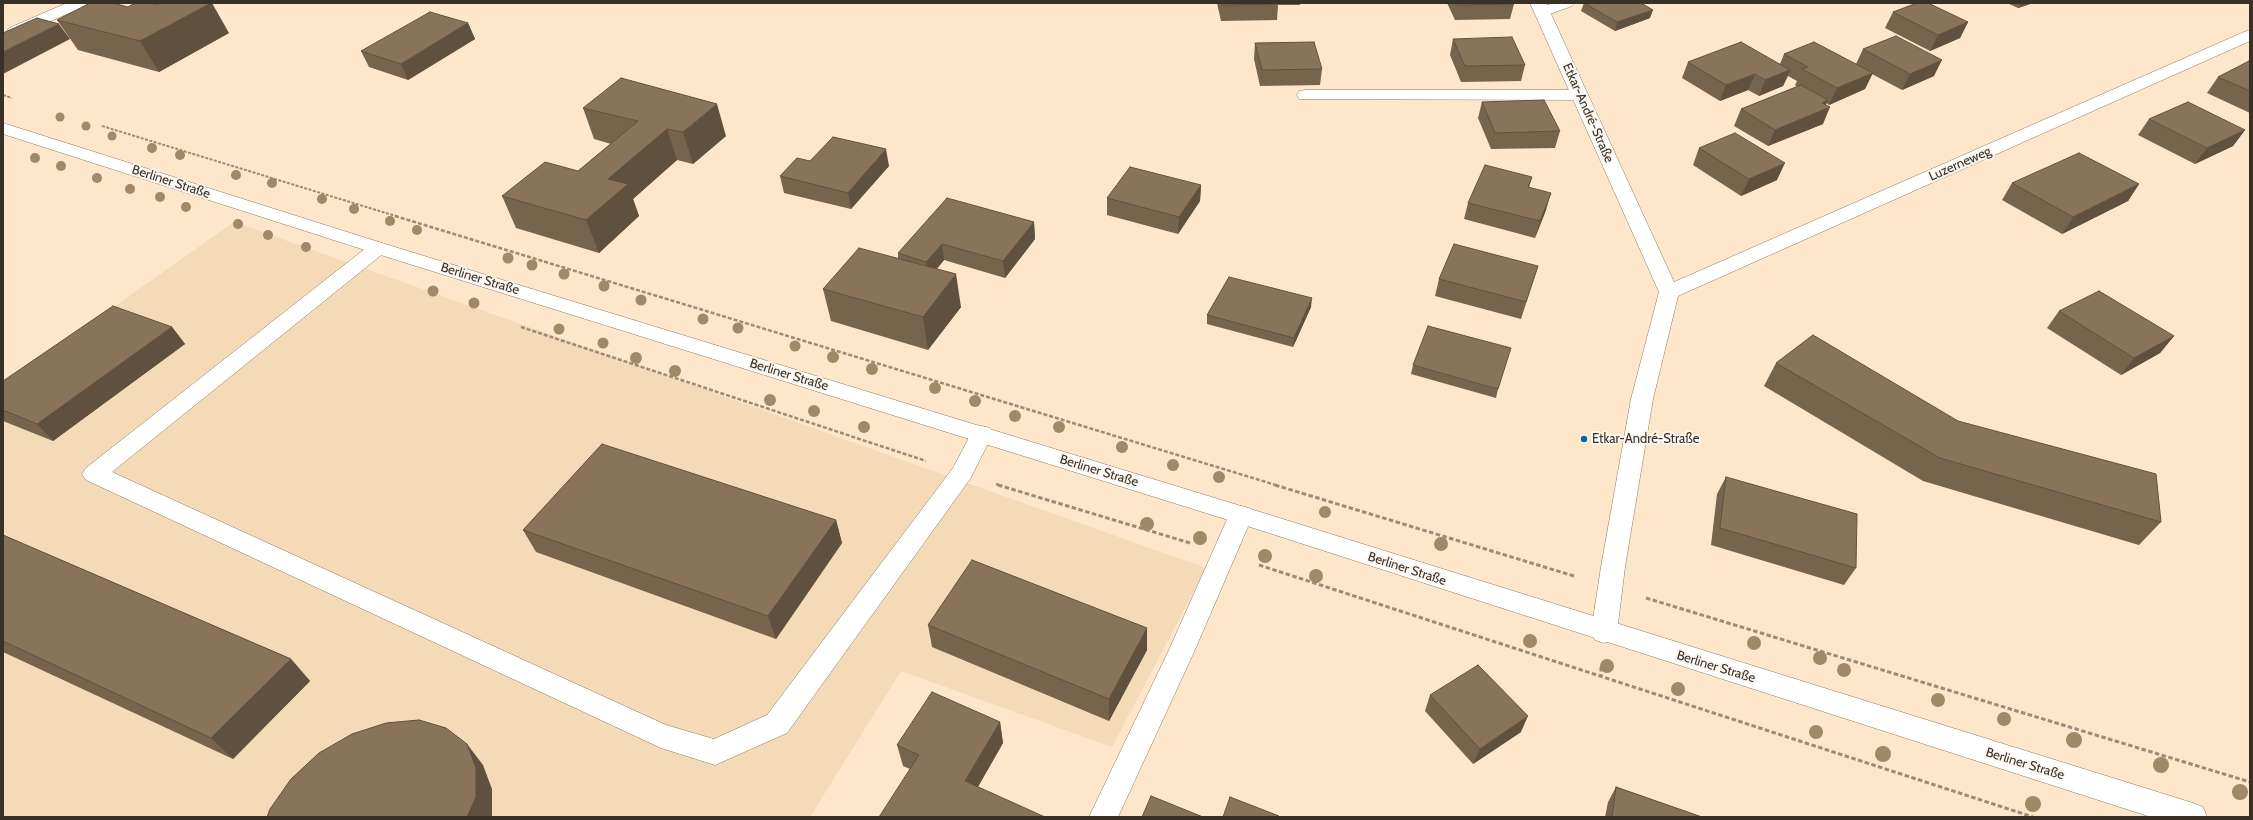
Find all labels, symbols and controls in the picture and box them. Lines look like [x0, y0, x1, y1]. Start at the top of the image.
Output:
street label: Etkar-André-Straße [1559, 61, 1617, 165]
street label: Luzerneweg [1927, 143, 1993, 185]
street label: Berliner Straße [130, 162, 212, 202]
street label: Berliner Straße [439, 260, 521, 298]
street label: Berliner Straße [748, 356, 830, 394]
place label: Etkar-André-Straße [1592, 431, 1699, 447]
marker: Etkar-André-Straße [1579, 434, 1589, 444]
street label: Berliner Straße [1058, 452, 1140, 490]
street label: Berliner Straße [1366, 549, 1448, 589]
street label: Berliner Straße [1675, 648, 1757, 686]
street label: Berliner Straße [1984, 745, 2066, 783]

